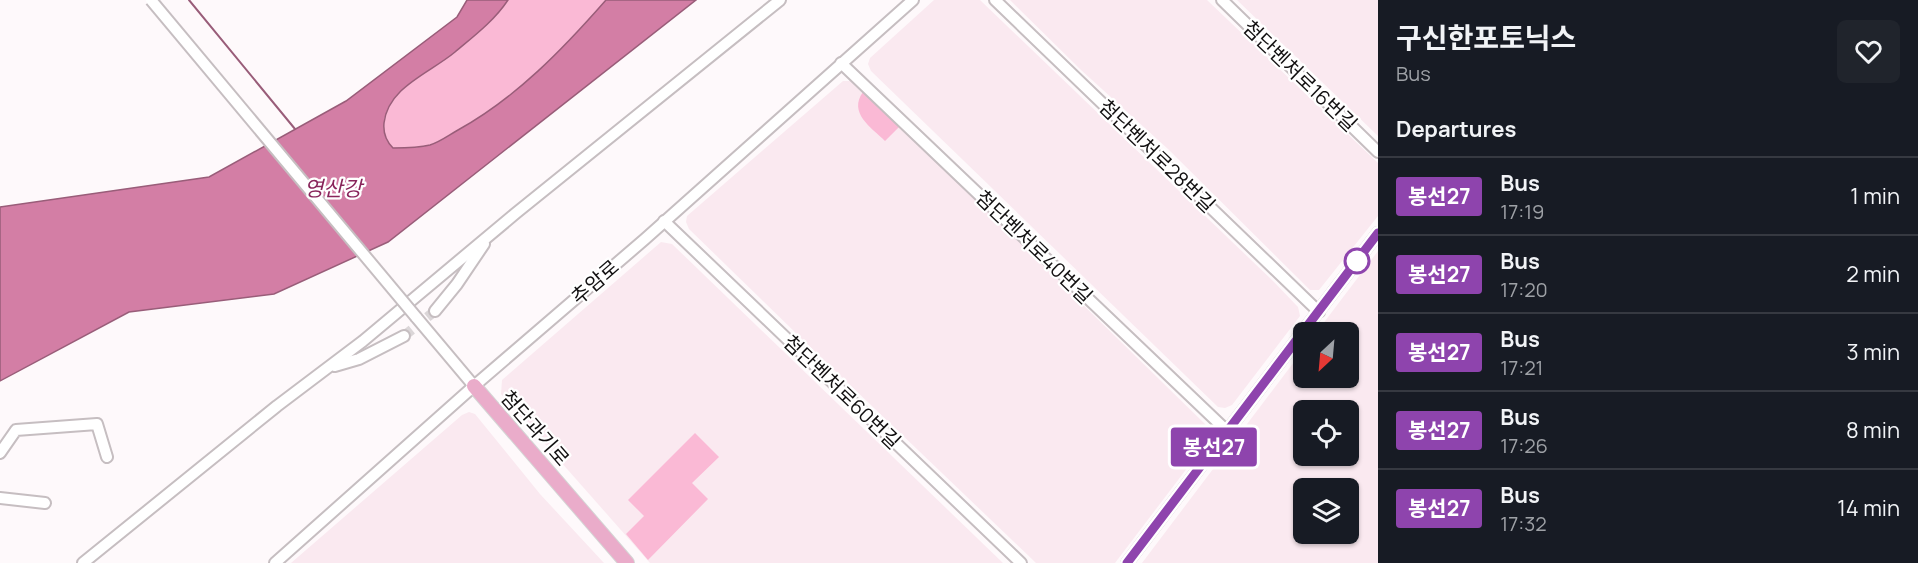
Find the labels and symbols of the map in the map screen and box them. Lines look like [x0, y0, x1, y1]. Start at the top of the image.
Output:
street label: 첨단벤처로16번길 [1237, 14, 1363, 137]
street label: 첨단벤처로28번길 [1093, 93, 1221, 218]
water label: 영산강 [304, 174, 365, 202]
street label: 첨단벤처로40번길 [970, 184, 1099, 309]
unlabelled marker [1344, 248, 1370, 274]
street label: 추암로 [565, 253, 624, 310]
north arrow [1293, 322, 1359, 388]
street label: 첨단벤처로60번길 [778, 329, 907, 455]
street label: 첨단과기로 [495, 384, 576, 471]
line badge: 봉선27 [1172, 428, 1256, 466]

